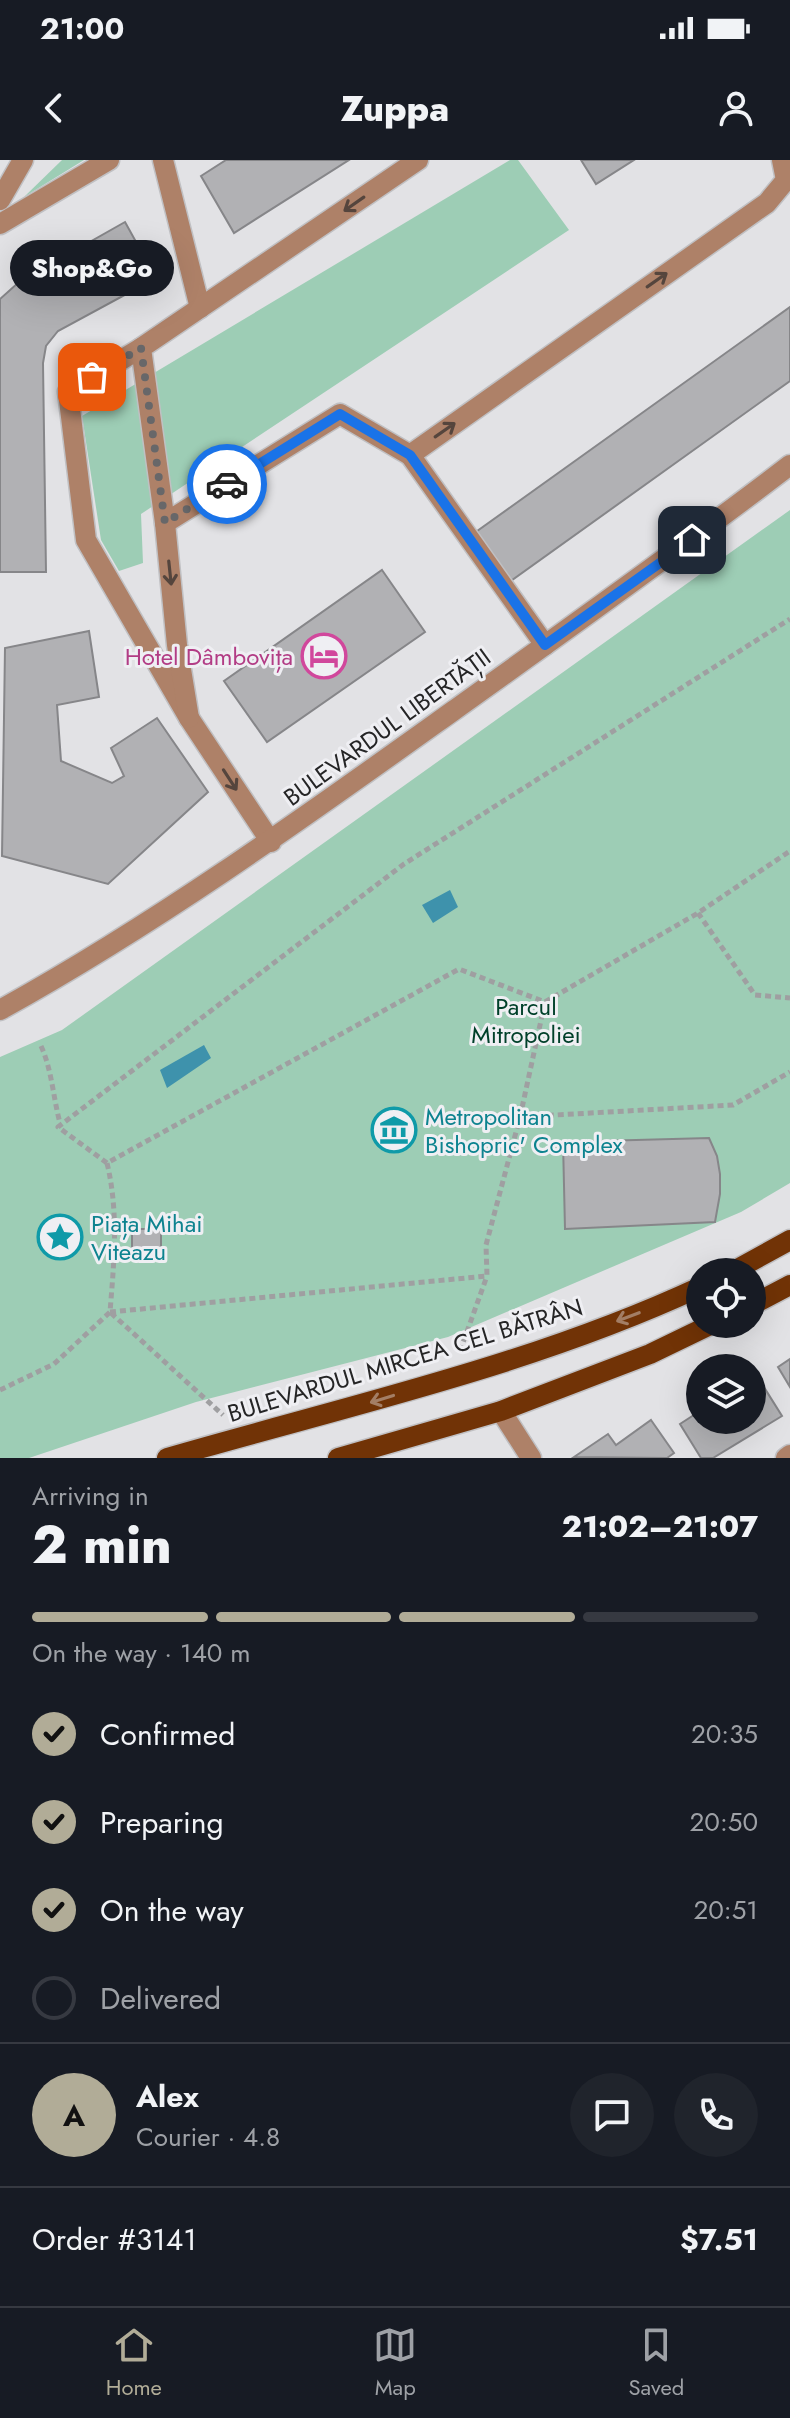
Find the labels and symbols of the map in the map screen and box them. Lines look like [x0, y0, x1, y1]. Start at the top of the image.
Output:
one-way arrow [344, 196, 366, 212]
callout: Shop&Go [10, 241, 174, 297]
one-way arrow [646, 272, 668, 288]
pin [58, 343, 126, 411]
one-way arrow [433, 422, 455, 438]
courier [187, 444, 267, 524]
pin [658, 506, 726, 574]
one-way arrow [162, 559, 177, 586]
hotel icon: Hotel Dâmbovița [300, 632, 348, 680]
place label: Hotel Dâmbovița [125, 639, 293, 674]
street label: BULEVARDUL LIBERTĂȚII [276, 640, 498, 814]
one-way arrow [222, 768, 238, 791]
park label: Parcul Mitropoliei [471, 989, 581, 1052]
place label: Metropolitan Bishopric' Complex [425, 1099, 623, 1162]
museum icon: Metropolitan Bishopric' Complex [370, 1106, 418, 1154]
place label: Piața Mihai Viteazu [91, 1206, 203, 1269]
place icon: Piața Mihai Viteazu [36, 1213, 84, 1261]
street label: BULEVARDUL MIRCEA CEL BĂTRÂN [223, 1289, 587, 1431]
one-way arrow [616, 1311, 641, 1325]
one-way arrow [369, 1392, 395, 1407]

